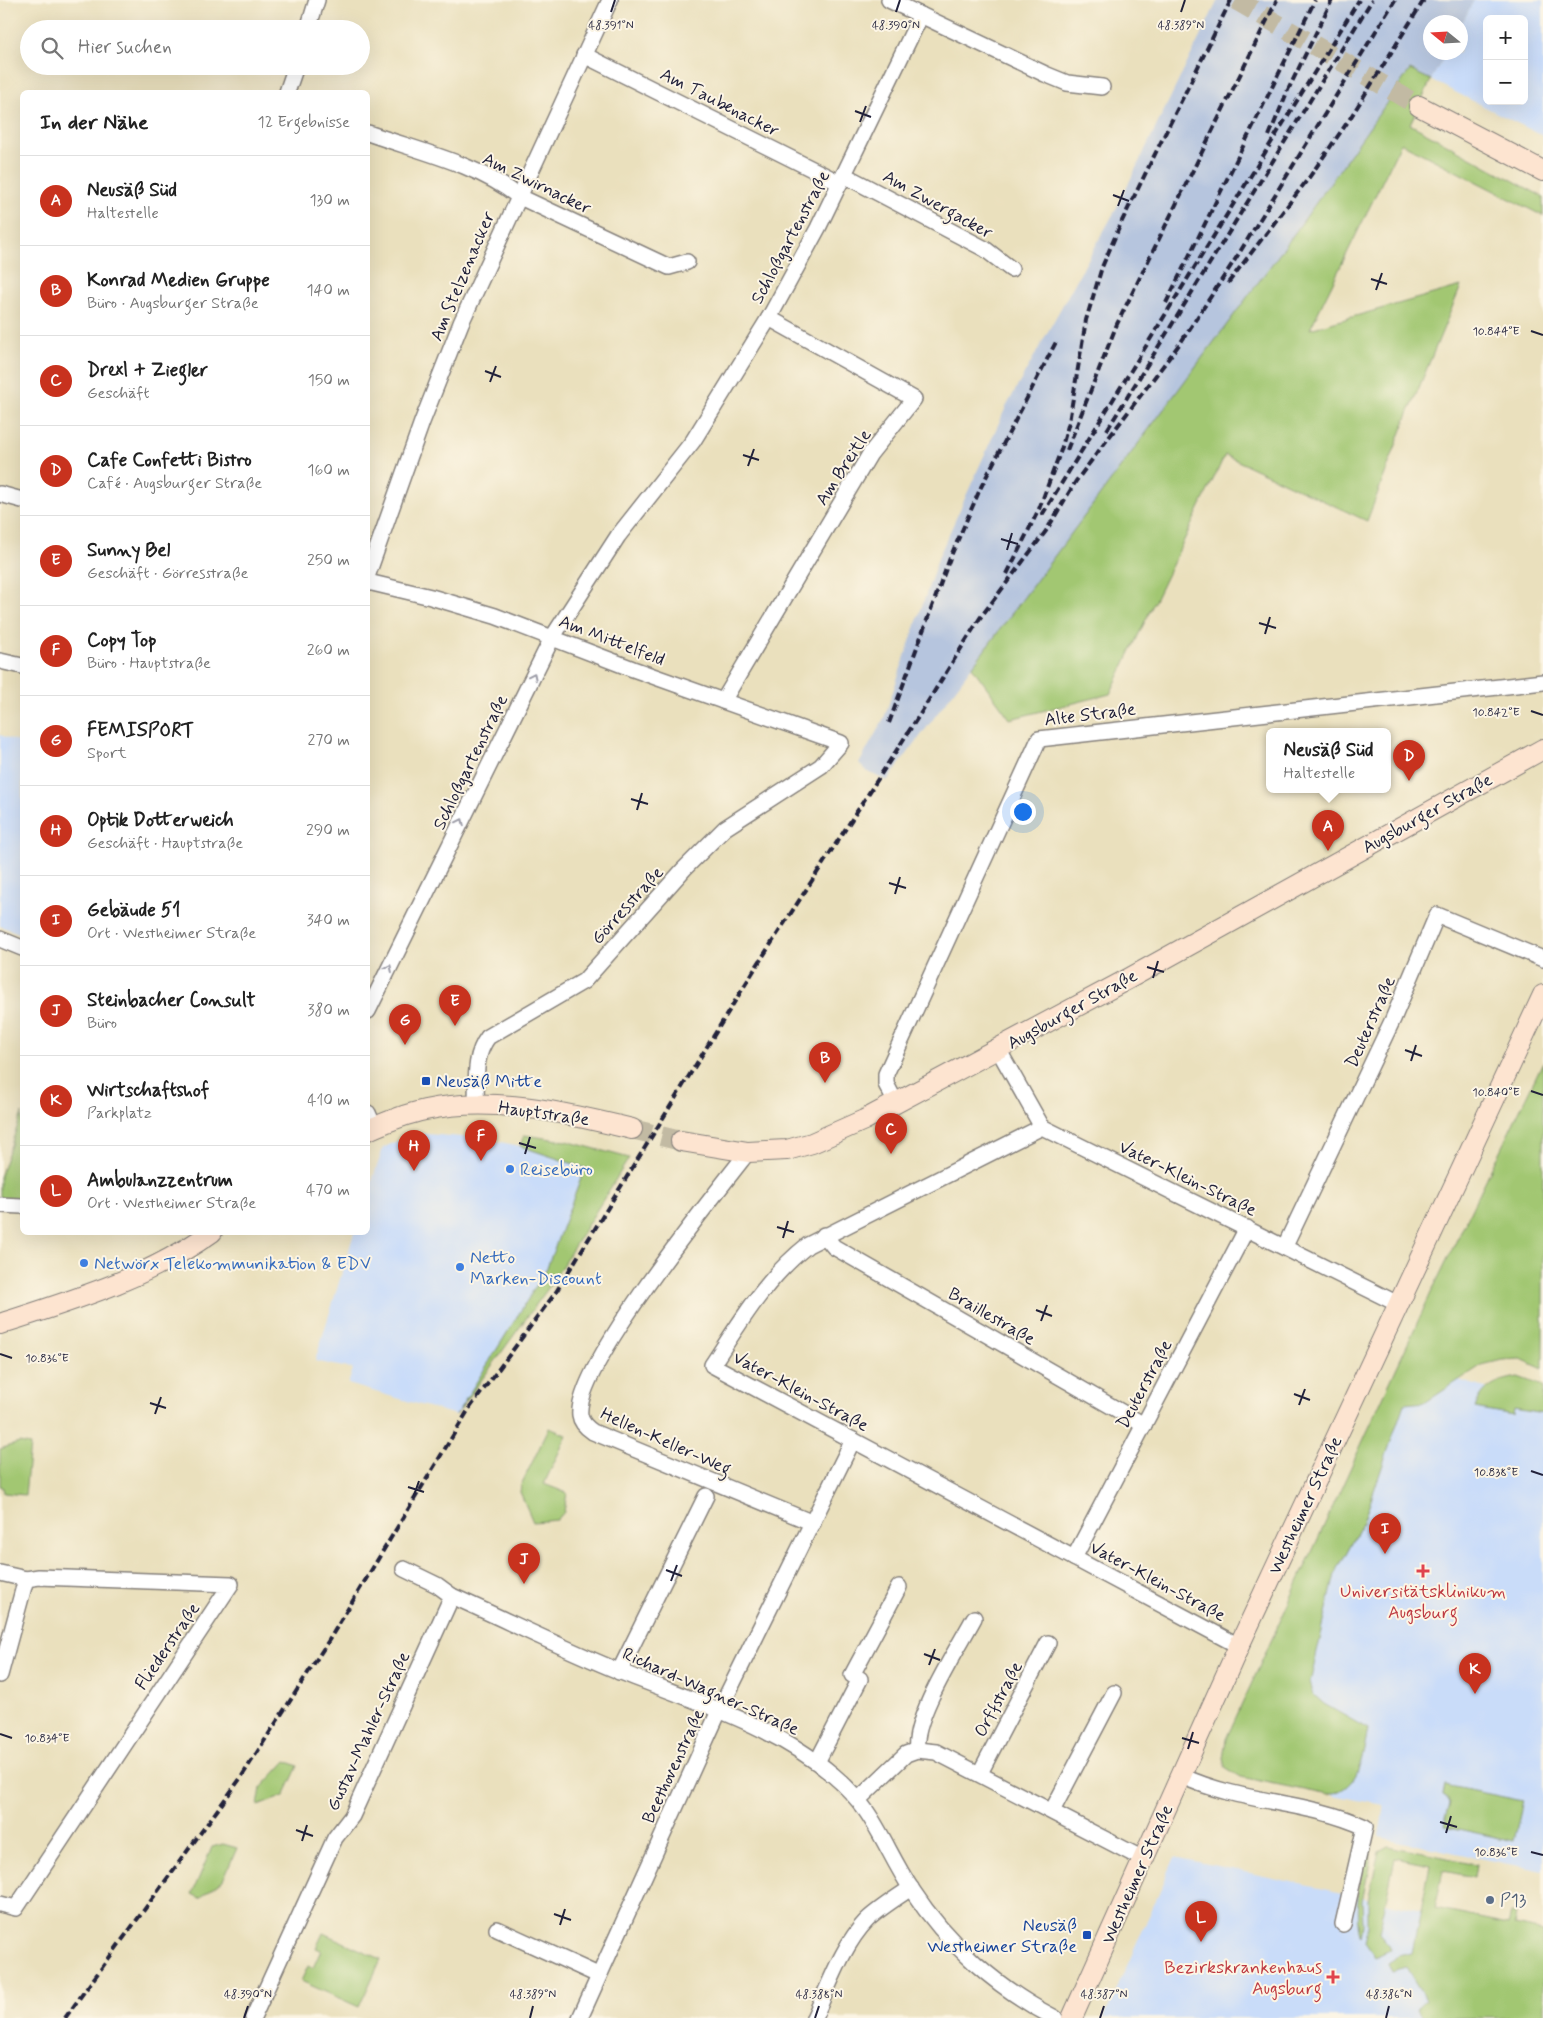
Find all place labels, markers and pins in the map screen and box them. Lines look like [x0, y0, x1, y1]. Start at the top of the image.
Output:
pin: D [1393, 740, 1425, 781]
pin: A [1312, 810, 1344, 851]
pin: E [439, 985, 471, 1026]
pin: G [389, 1004, 421, 1045]
pin: B [809, 1042, 841, 1083]
place label: Neusäß Mitte [436, 1070, 542, 1094]
marker: Neusäß Mitte [420, 1075, 432, 1087]
pin: C [875, 1113, 907, 1154]
pin: F [465, 1120, 497, 1161]
pin: H [398, 1130, 430, 1171]
place label: Reisebüro [520, 1158, 593, 1182]
marker: Reisebüro [504, 1163, 516, 1175]
place label: Netto Marken-Discount [470, 1246, 602, 1291]
place label: Netwörx Telekommunikation & EDV [94, 1252, 371, 1276]
marker: Netwörx Telekommunikation & EDV [78, 1257, 90, 1269]
marker: Netto Marken-Discount [454, 1261, 466, 1273]
pin: I [1369, 1513, 1401, 1554]
pin: J [508, 1543, 540, 1584]
marker: Universitätsklinikum Augsburg [1416, 1564, 1430, 1578]
place label: Universitätsklinikum Augsburg [1340, 1580, 1506, 1627]
pin: K [1459, 1653, 1491, 1694]
place label: P13 [1500, 1889, 1527, 1913]
marker: P13 [1484, 1894, 1496, 1906]
pin: L [1185, 1901, 1217, 1942]
place label: Neusäß Westheimer Straße [927, 1914, 1077, 1959]
marker: Neusäß Westheimer Straße [1081, 1929, 1093, 1941]
place label: Bezirkskrankenhaus Augsburg [1164, 1956, 1322, 2003]
marker: Bezirkskrankenhaus Augsburg [1326, 1970, 1340, 1984]

